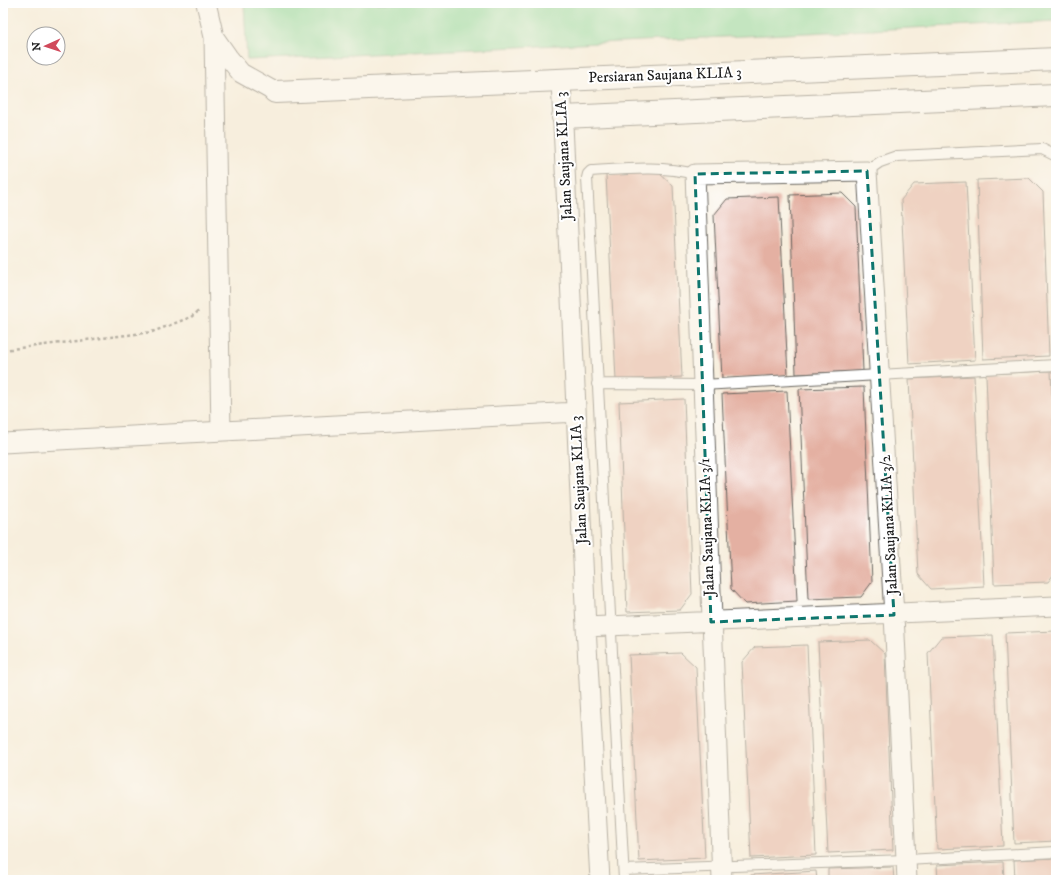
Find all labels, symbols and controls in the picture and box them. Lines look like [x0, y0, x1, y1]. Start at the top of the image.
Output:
north arrow [26, 26, 66, 66]
text: N [30, 42, 44, 51]
street label: Persiaran Saujana KLIA 3 [588, 63, 742, 87]
street label: Jalan Saujana KLIA 3 [551, 91, 577, 223]
street label: Jalan Saujana KLIA 3 [566, 415, 592, 547]
street label: Jalan Saujana KLIA 3/2 [876, 454, 902, 598]
street label: Jalan Saujana KLIA 3/1 [695, 458, 719, 598]

